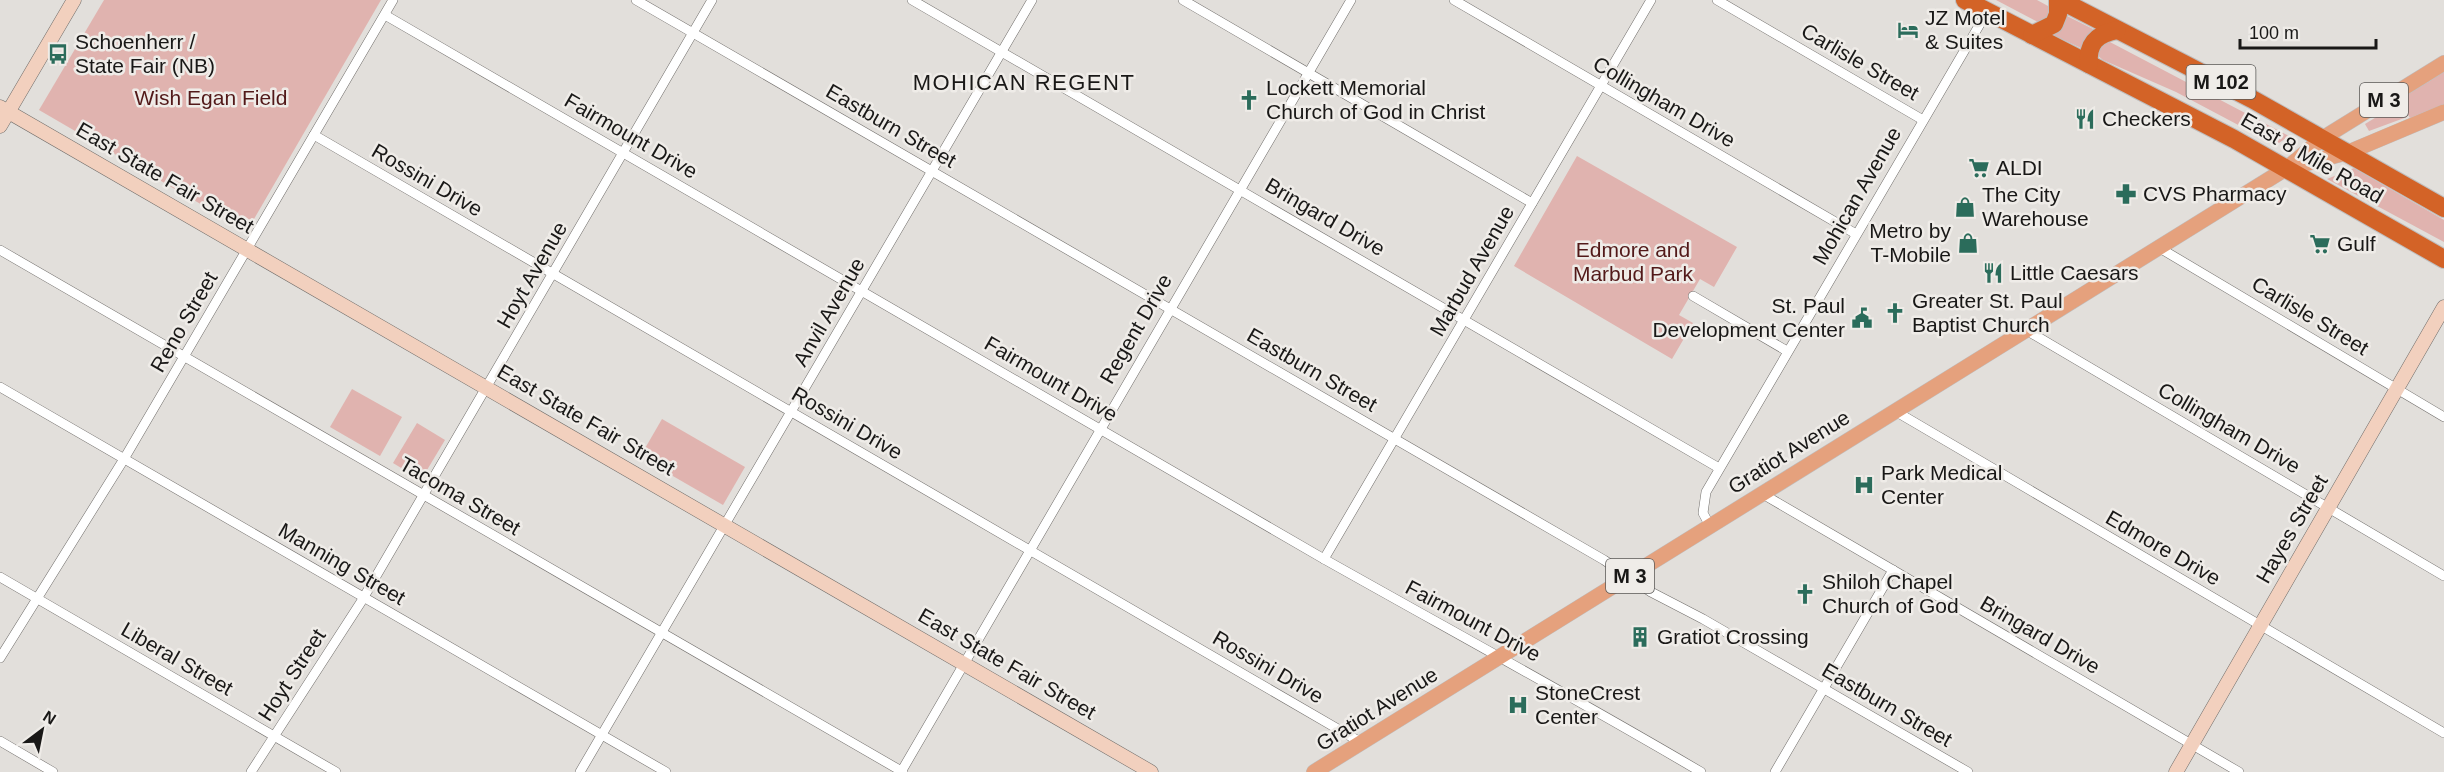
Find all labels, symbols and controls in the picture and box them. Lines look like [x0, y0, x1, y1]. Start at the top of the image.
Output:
place label: JZ Motel & Suites [1925, 6, 2006, 53]
scale bar [2240, 12, 2376, 50]
hotel icon: JZ Motel & Suites [1896, 18, 1920, 42]
street label: Carlisle Street [1797, 19, 1923, 105]
text: 100 m [2249, 23, 2299, 43]
place label: Schoenherr / State Fair (NB) [75, 30, 215, 77]
bus stop icon: Schoenherr / State Fair (NB) [46, 42, 70, 66]
street label: Collingham Drive [1589, 52, 1739, 151]
road number: M 102 [2186, 65, 2256, 99]
district label: MOHICAN REGENT [913, 70, 1135, 95]
place label: Lockett Memorial Church of God in Christ [1266, 76, 1486, 123]
street label: Eastburn Street [822, 79, 960, 172]
road number: M 3 [2360, 83, 2408, 117]
park label: Wish Egan Field [135, 86, 287, 109]
street label: Fairmount Drive [561, 88, 702, 183]
church icon: Lockett Memorial Church of God in Christ [1237, 88, 1261, 112]
restaurant icon: Checkers [2073, 107, 2097, 131]
place label: Checkers [2102, 107, 2191, 130]
street label: East 8 Mile Road [2237, 108, 2387, 208]
street label: East State Fair Street [73, 117, 258, 238]
street label: Mohican Avenue [1808, 123, 1905, 269]
street label: Rossini Drive [368, 139, 487, 220]
supermarket icon: ALDI [1967, 156, 1991, 180]
place label: ALDI [1996, 156, 2043, 179]
street label: Bringard Drive [1261, 173, 1389, 260]
pharmacy icon: CVS Pharmacy [2114, 182, 2138, 206]
place label: CVS Pharmacy [2143, 182, 2287, 205]
place label: The City Warehouse [1982, 183, 2089, 230]
shop icon: The City Warehouse [1953, 195, 1977, 219]
street label: Marbud Avenue [1425, 201, 1518, 340]
street label: Hoyt Avenue [492, 218, 571, 332]
place label: Metro by T-Mobile [1869, 219, 1951, 266]
shop icon: Metro by T-Mobile [1956, 231, 1980, 255]
supermarket icon: Gulf [2308, 232, 2332, 256]
place label: Gulf [2337, 232, 2376, 255]
park label: Edmore and Marbud Park [1573, 238, 1694, 285]
street label: Anvil Avenue [788, 254, 869, 370]
restaurant icon: Little Caesars [1981, 261, 2005, 285]
place label: Little Caesars [2010, 261, 2138, 284]
street label: Reno Street [146, 267, 222, 376]
street label: Regent Drive [1095, 270, 1176, 388]
street label: Carlisle Street [2248, 272, 2373, 359]
place label: Greater St. Paul Baptist Church [1912, 289, 2063, 336]
place label: St. Paul Development Center [1652, 294, 1845, 341]
church icon: Greater St. Paul Baptist Church [1883, 301, 1907, 325]
public building icon: St. Paul Development Center [1850, 306, 1874, 330]
street label: Eastburn Street [1243, 323, 1381, 416]
street label: Fairmount Drive [981, 331, 1122, 426]
street label: East State Fair Street [494, 359, 679, 480]
street label: Collingham Drive [2154, 378, 2304, 477]
street label: Rossini Drive [788, 382, 907, 463]
street label: Gratiot Avenue [1724, 405, 1854, 498]
street label: Tacoma Street [396, 452, 525, 539]
place label: Park Medical Center [1881, 461, 2002, 508]
street label: Hayes Street [2251, 470, 2332, 587]
hospital icon: Park Medical Center [1852, 473, 1876, 497]
street label: Edmore Drive [2102, 506, 2225, 590]
street label: Manning Street [275, 518, 410, 609]
road number: M 3 [1606, 559, 1654, 593]
place label: Shiloh Chapel Church of God [1822, 570, 1959, 617]
street label: Fairmount Drive [1402, 575, 1545, 666]
church icon: Shiloh Chapel Church of God [1793, 582, 1817, 606]
street label: Bringard Drive [1976, 591, 2104, 678]
street label: East State Fair Street [915, 603, 1100, 724]
street label: Liberal Street [117, 617, 237, 700]
street label: Hoyt Street [253, 624, 330, 725]
building icon: Gratiot Crossing [1628, 625, 1652, 649]
place label: Gratiot Crossing [1657, 625, 1809, 648]
street label: Rossini Drive [1209, 626, 1328, 707]
street label: Eastburn Street [1818, 658, 1956, 751]
street label: Gratiot Avenue [1312, 662, 1442, 755]
place label: StoneCrest Center [1535, 681, 1640, 728]
hospital icon: StoneCrest Center [1506, 693, 1530, 717]
north arrow [12, 700, 72, 760]
text: N [40, 707, 59, 728]

